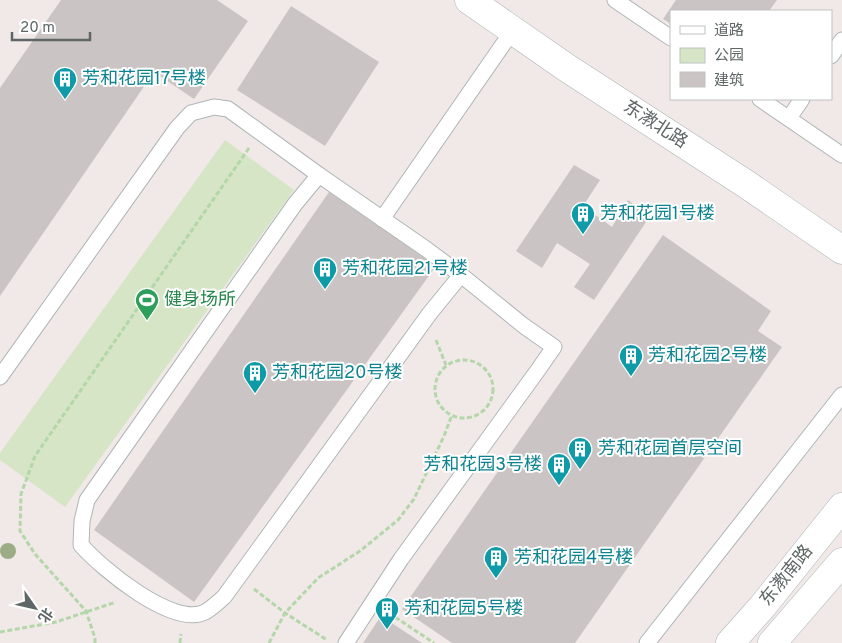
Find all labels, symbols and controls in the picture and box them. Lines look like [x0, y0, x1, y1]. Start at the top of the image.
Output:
scale bar [12, 10, 90, 42]
legend [670, 10, 832, 100]
text: 20 m [20, 19, 55, 38]
text: 道路 [714, 22, 744, 41]
text: 公园 [714, 47, 744, 66]
building icon: 芳和花园17号楼 [52, 66, 78, 100]
place label: 芳和花园17号楼 [82, 68, 206, 91]
text: 建筑 [714, 72, 744, 91]
street label: 东漖北路 [619, 96, 691, 154]
building icon: 芳和花园1号楼 [570, 201, 596, 235]
place label: 芳和花园1号楼 [600, 203, 715, 226]
building icon: 芳和花园21号楼 [312, 256, 338, 290]
place label: 芳和花园21号楼 [342, 258, 468, 281]
sports icon: 健身场所 [134, 287, 160, 321]
place label: 健身场所 [164, 289, 236, 312]
building icon: 芳和花园2号楼 [618, 343, 644, 377]
place label: 芳和花园2号楼 [648, 345, 767, 368]
building icon: 芳和花园20号楼 [242, 360, 268, 394]
place label: 芳和花园20号楼 [272, 362, 403, 385]
building icon: 芳和花园首层空间 [567, 436, 593, 470]
place label: 芳和花园首层空间 [598, 438, 742, 461]
building icon: 芳和花园3号楼 [546, 452, 572, 486]
place label: 芳和花园3号楼 [423, 454, 542, 477]
street label: 东漖南路 [755, 541, 819, 611]
building icon: 芳和花园4号楼 [483, 545, 509, 579]
place label: 芳和花园4号楼 [514, 547, 633, 570]
north arrow [10, 583, 60, 633]
building icon: 芳和花园5号楼 [374, 596, 400, 630]
place label: 芳和花园5号楼 [404, 598, 523, 621]
text: 北 [34, 604, 55, 625]

